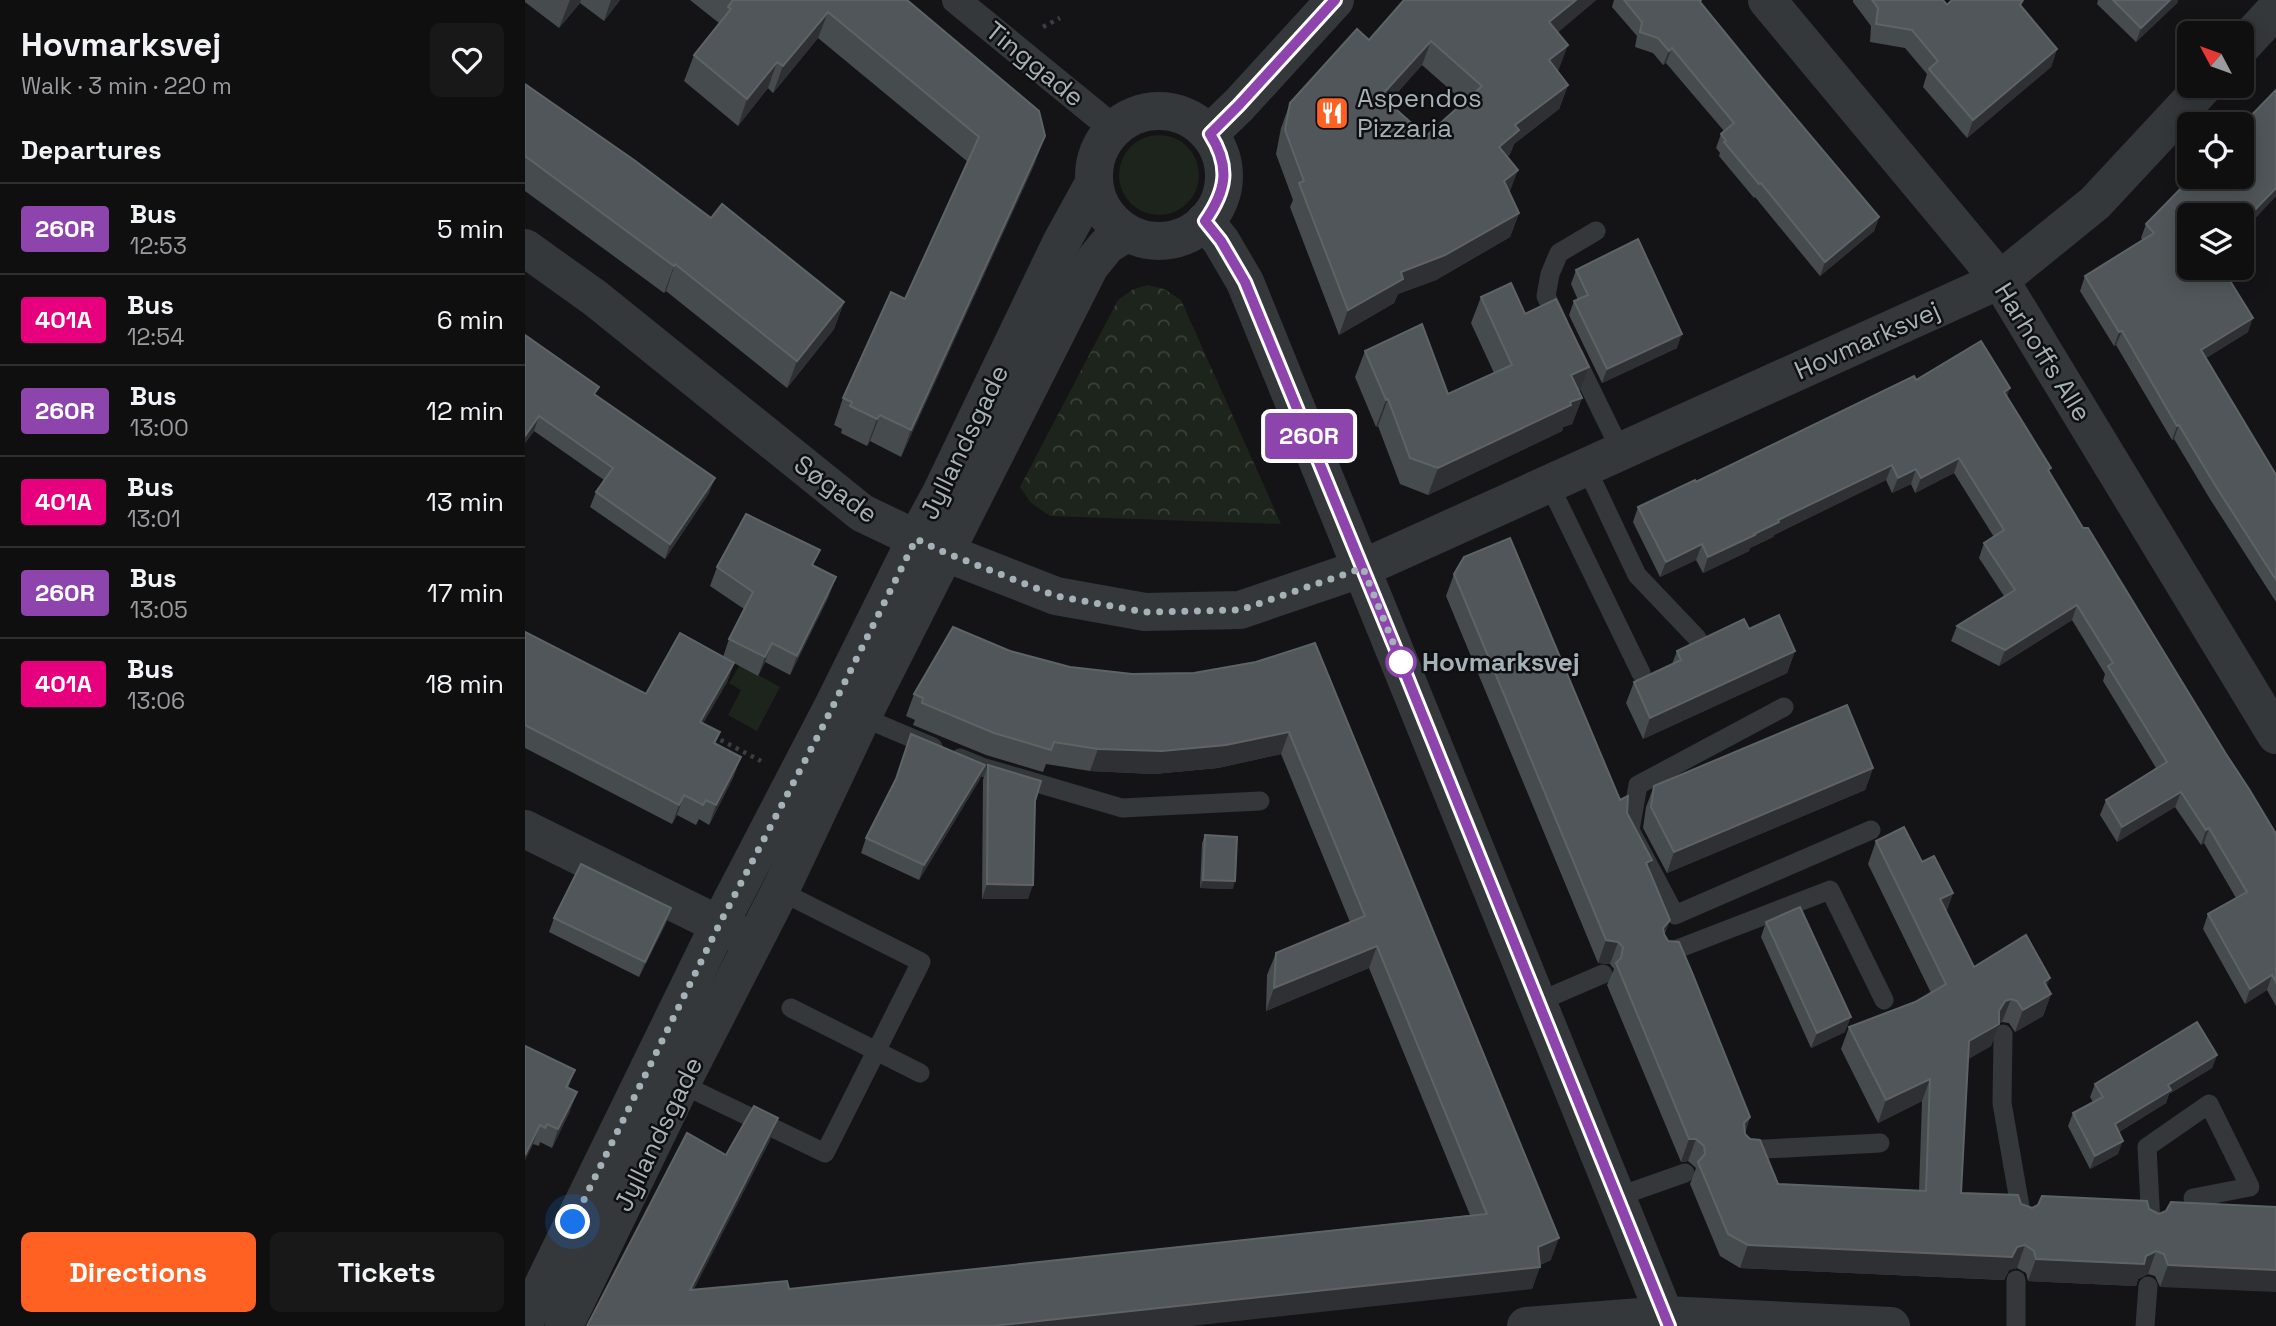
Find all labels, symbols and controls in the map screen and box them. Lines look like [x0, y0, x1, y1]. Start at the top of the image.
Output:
street label: Tinggade [979, 14, 1091, 114]
north arrow [2177, 21, 2254, 98]
map controls [2177, 21, 2254, 280]
button: heart [430, 23, 504, 97]
text: Hovmarksvej [21, 24, 221, 66]
text: Walk · 3 min · 220 m [21, 71, 232, 101]
place label: Aspendos Pizzaria [1357, 81, 1482, 145]
restaurant icon: Aspendos Pizzaria [1313, 94, 1351, 132]
button: locate [2177, 112, 2254, 189]
text: Departures [21, 133, 162, 167]
text: Bus [130, 197, 177, 231]
button: layers [2177, 203, 2254, 280]
text: 5 min [437, 212, 504, 246]
text: 260R [35, 213, 95, 244]
text: 12:53 [130, 231, 187, 261]
street label: Harhoffs Alle [1987, 276, 2099, 428]
text: Bus [127, 288, 174, 322]
street label: Hovmarksvej [1789, 293, 1945, 387]
text: 6 min [437, 303, 504, 337]
text: 401A [35, 304, 92, 335]
text: 12:54 [127, 322, 184, 352]
street label: Jyllandsgade [912, 359, 1016, 525]
text: Bus [130, 379, 177, 413]
text: 12 min [426, 394, 504, 428]
text: 260R [35, 395, 95, 426]
text: 13:00 [130, 413, 189, 443]
line badge: 260R [1260, 413, 1358, 459]
text: 260R [1279, 420, 1339, 451]
street label: Søgade [787, 447, 885, 531]
text: Bus [127, 470, 174, 504]
text: 13 min [426, 485, 504, 519]
text: 401A [35, 486, 92, 517]
text: 13:01 [127, 504, 181, 534]
text: Bus [130, 561, 177, 595]
text: 17 min [427, 576, 504, 610]
text: 260R [35, 577, 95, 608]
text: 13:05 [130, 595, 188, 625]
place label: Hovmarksvej [1422, 645, 1580, 679]
marker: Hovmarksvej [1386, 647, 1416, 677]
text: Bus [127, 652, 174, 686]
text: 18 min [426, 667, 504, 701]
text: 401A [35, 668, 92, 699]
text: 13:06 [127, 686, 185, 716]
street label: Jyllandsgade [606, 1051, 710, 1217]
your location [555, 1204, 590, 1239]
button: Directions [21, 1232, 256, 1312]
button: Tickets [270, 1232, 504, 1312]

